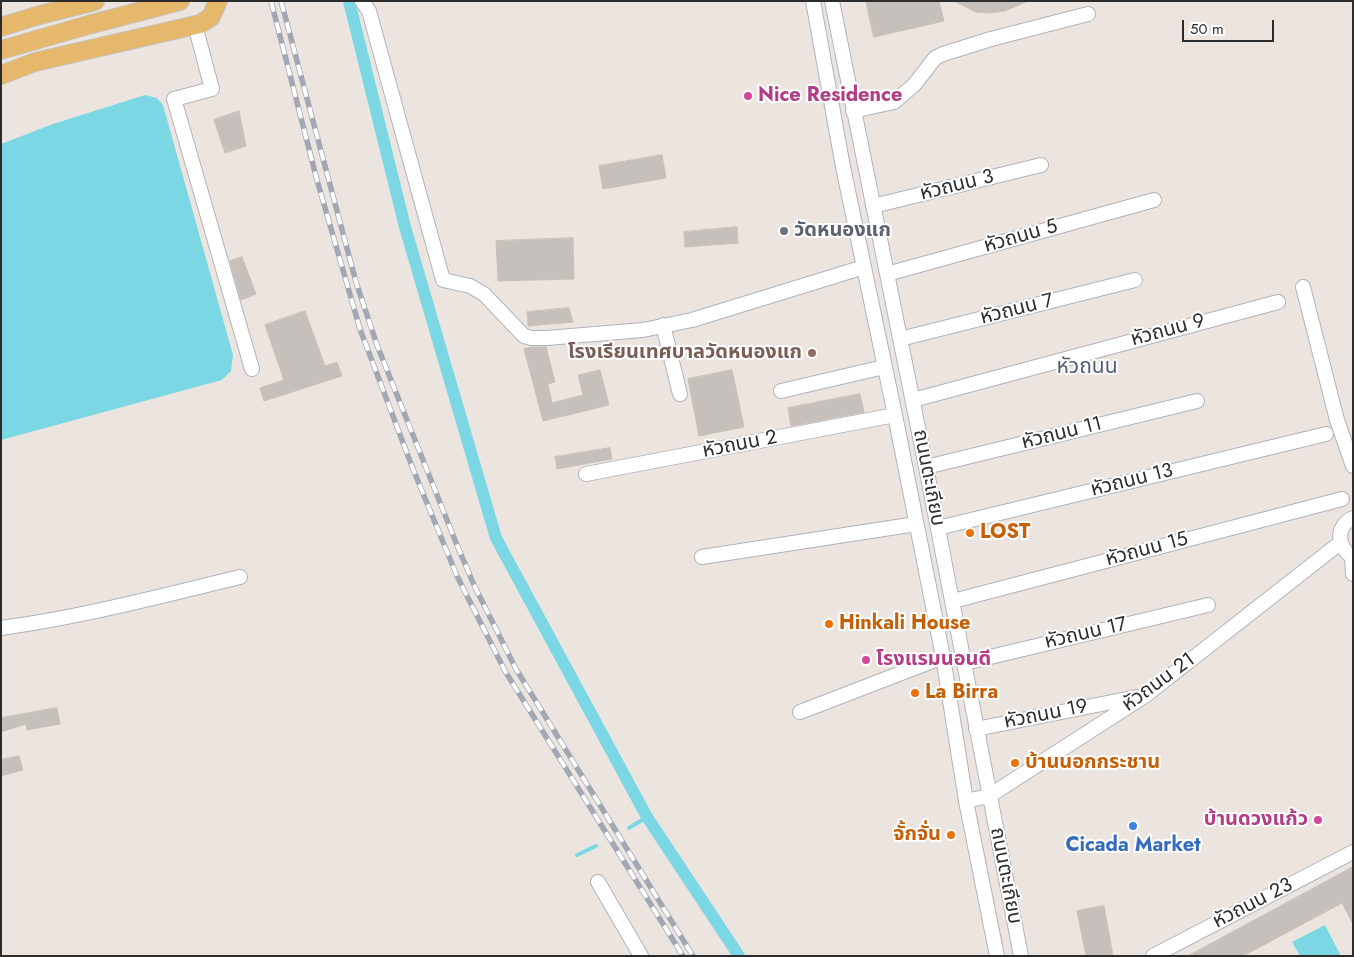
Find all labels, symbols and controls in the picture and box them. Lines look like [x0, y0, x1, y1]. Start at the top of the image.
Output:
scale bar [1184, 10, 1276, 42]
text: 50 m [1190, 18, 1224, 40]
place label: Nice Residence [758, 84, 902, 108]
marker: Nice Residence [742, 90, 754, 102]
street label: หัวถนน 3 [918, 165, 996, 207]
street label: หัวถนน 5 [981, 215, 1061, 259]
place label: วัดหนองแก [794, 219, 891, 243]
marker: วัดหนองแก [778, 225, 790, 237]
street label: หัวถนน 7 [978, 289, 1056, 331]
street label: หัวถนน 9 [1128, 310, 1208, 352]
place label: โรงเรียนเทศบาลวัดหนองแก [568, 341, 802, 365]
marker: โรงเรียนเทศบาลวัดหนองแก [806, 347, 818, 359]
district label: หัวถนน [1056, 355, 1118, 381]
street label: หัวถนน 11 [1019, 412, 1105, 456]
street label: หัวถนน 2 [701, 426, 779, 464]
street label: ถนนตะเกียบ [907, 428, 949, 528]
street label: หัวถนน 13 [1088, 459, 1176, 503]
place label: LOST [980, 521, 1030, 545]
marker: LOST [964, 527, 976, 539]
street label: หัวถนน 15 [1103, 527, 1191, 573]
place label: Hinkali House [839, 612, 971, 636]
street label: หัวถนน 17 [1043, 613, 1129, 655]
marker: Hinkali House [823, 618, 835, 630]
place label: โรงแรมนอนดี [876, 648, 991, 672]
street label: หัวถนน 21 [1118, 648, 1200, 718]
marker: โรงแรมนอนดี [860, 654, 872, 666]
place label: La Birra [925, 681, 998, 705]
marker: La Birra [909, 687, 921, 699]
street label: หัวถนน 19 [1002, 695, 1090, 735]
place label: บ้านนอกกระชาน [1025, 751, 1160, 775]
marker: บ้านนอกกระชาน [1009, 757, 1021, 769]
place label: บ้านดวงแก้ว [1204, 808, 1308, 832]
marker: บ้านดวงแก้ว [1312, 814, 1324, 826]
marker: Cicada Market [1127, 820, 1139, 832]
place label: จั้กจั่น [893, 823, 941, 847]
street label: ถนนตะเกียบ [984, 826, 1026, 926]
marker: จั้กจั่น [945, 829, 957, 841]
place label: Cicada Market [1065, 834, 1201, 858]
street label: หัวถนน 23 [1209, 874, 1297, 934]

